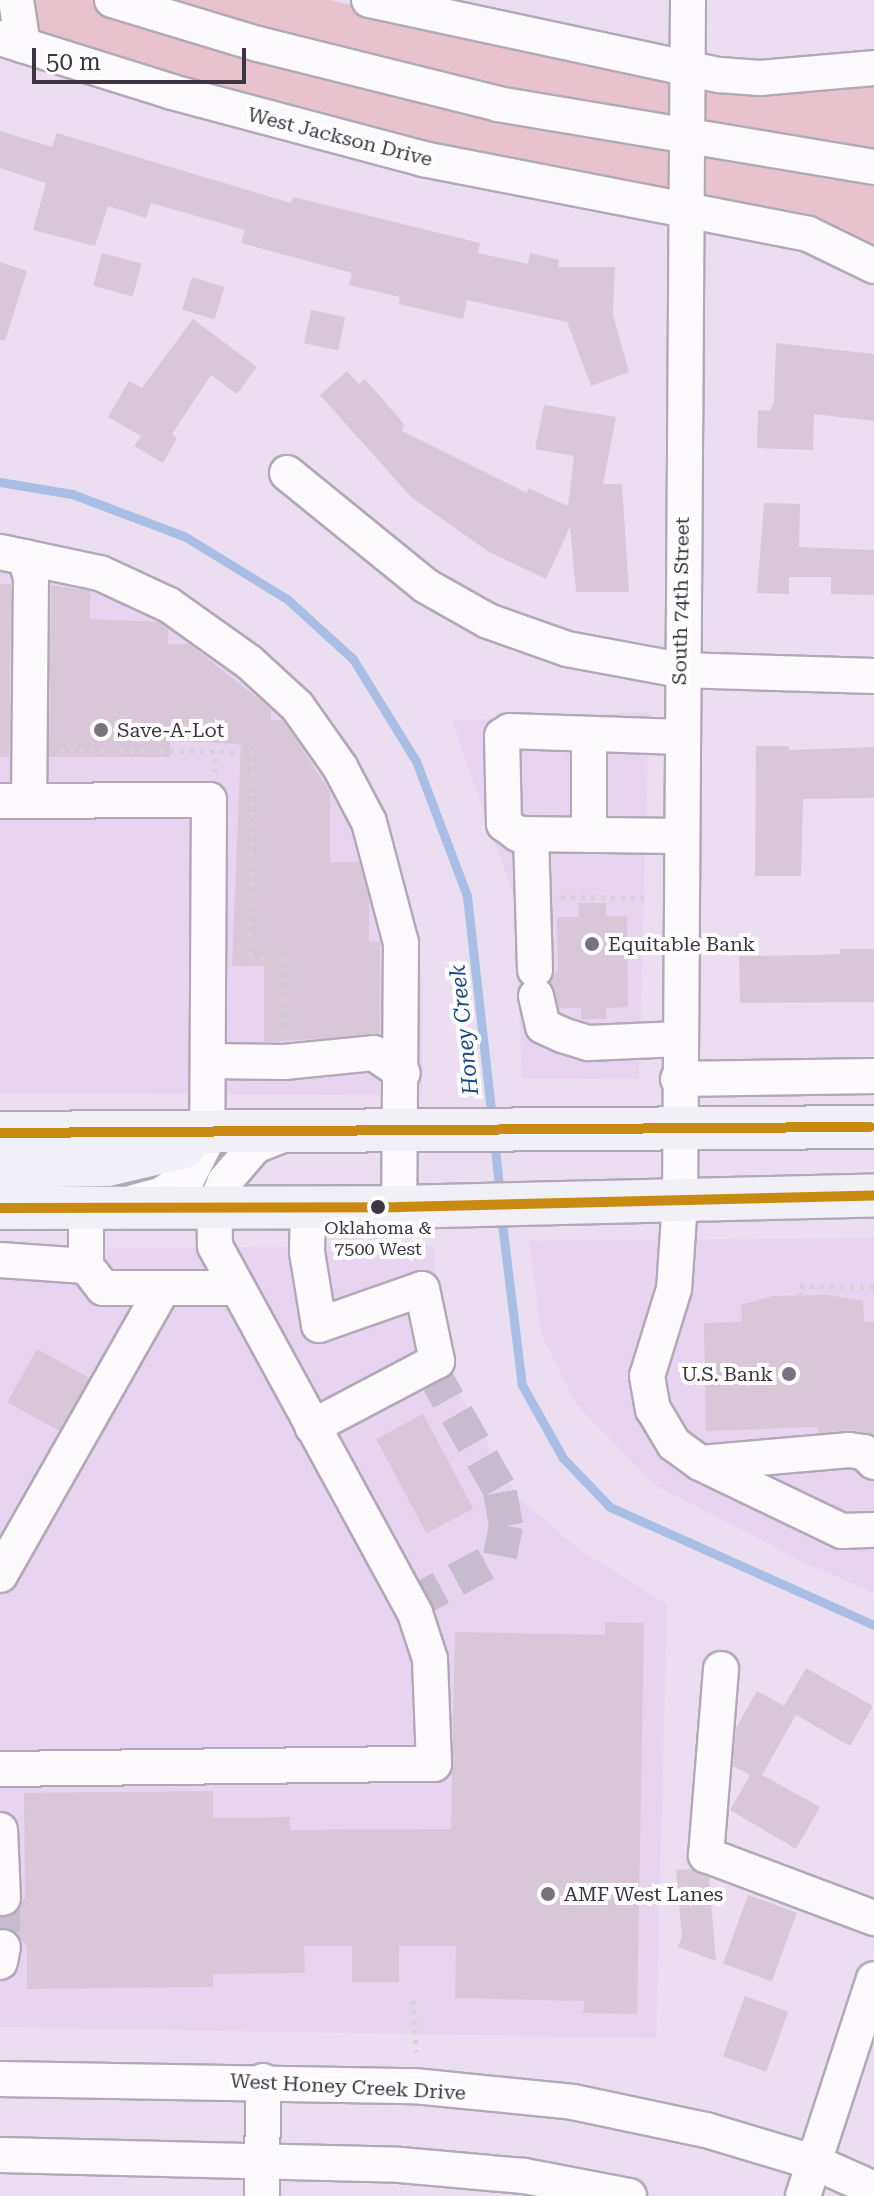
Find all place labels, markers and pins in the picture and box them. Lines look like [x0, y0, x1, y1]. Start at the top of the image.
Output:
place label: Save-A-Lot [117, 718, 224, 742]
marker: Save-A-Lot [92, 721, 110, 739]
place label: Equitable Bank [608, 932, 755, 956]
marker: Equitable Bank [583, 935, 601, 953]
marker: Oklahoma & 7500 West [370, 1199, 386, 1215]
place label: Oklahoma & 7500 West [324, 1218, 432, 1260]
place label: U.S. Bank [682, 1362, 773, 1386]
marker: U.S. Bank [780, 1365, 798, 1383]
place label: AMF West Lanes [564, 1882, 723, 1906]
marker: AMF West Lanes [539, 1885, 557, 1903]

